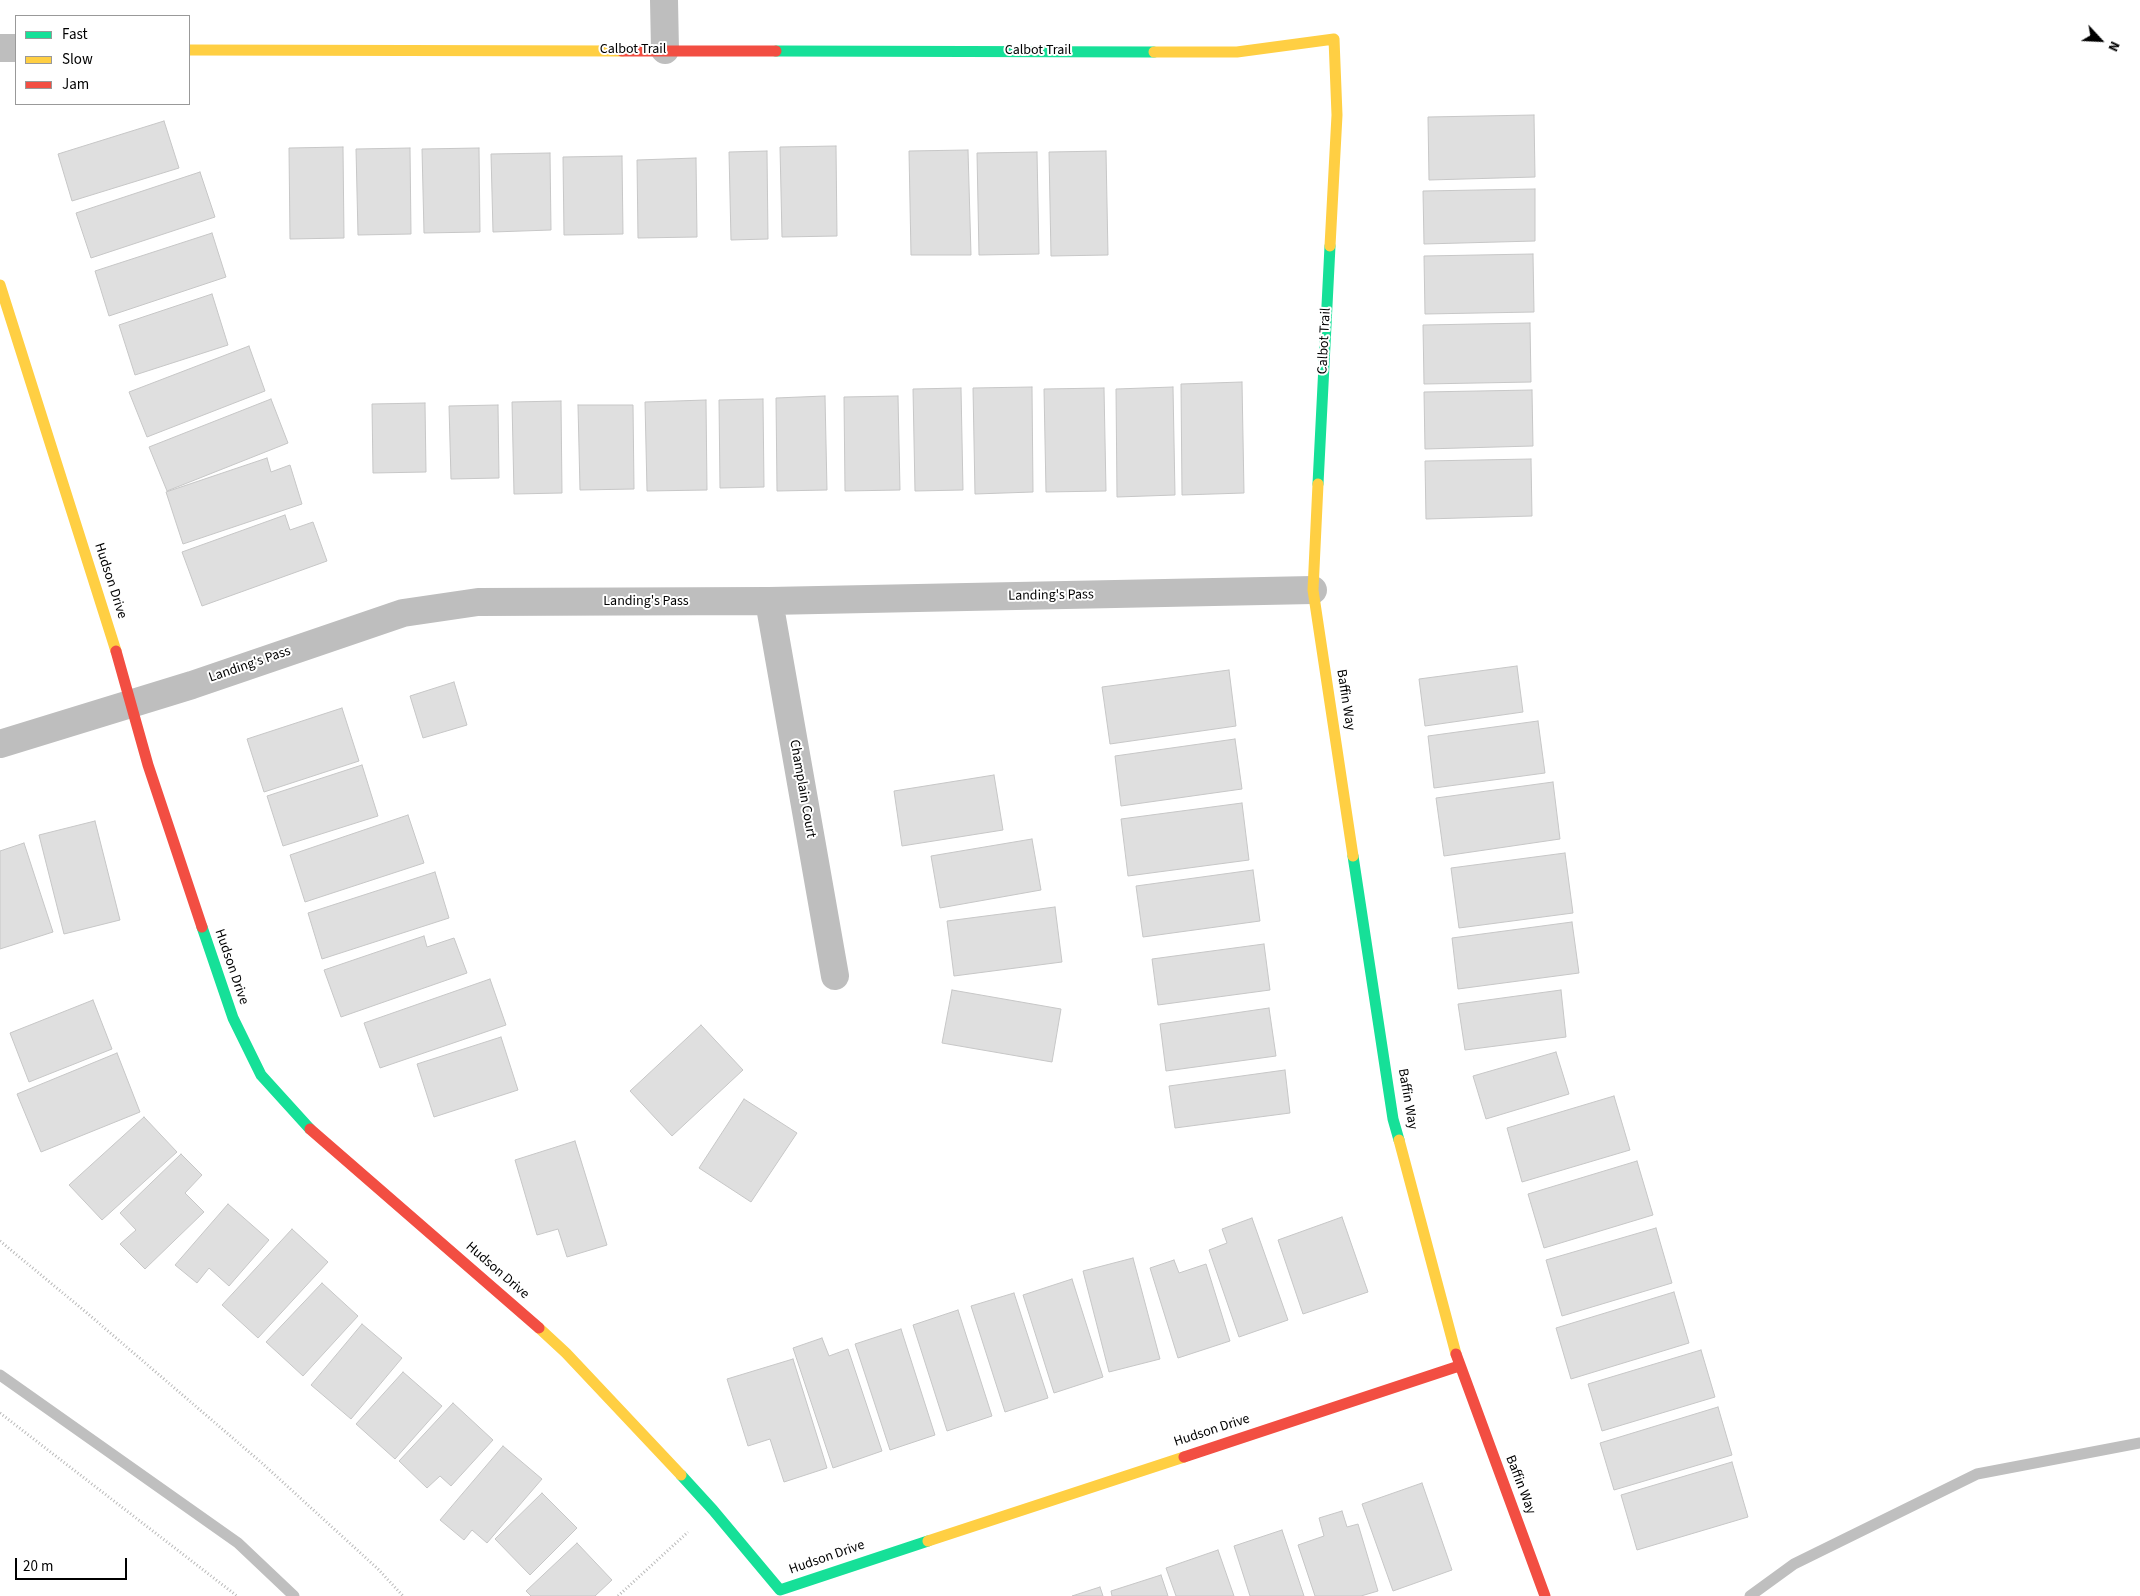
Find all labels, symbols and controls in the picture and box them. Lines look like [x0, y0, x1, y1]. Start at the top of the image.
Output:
legend [15, 15, 190, 105]
north arrow [2075, 15, 2125, 65]
text: Fast [62, 24, 88, 45]
text: N [2103, 38, 2125, 55]
street label: Calbot Trail [600, 42, 666, 58]
street label: Calbot Trail [1005, 43, 1071, 59]
text: Slow [62, 49, 93, 70]
text: Jam [62, 74, 89, 95]
street label: Calbot Trail [1315, 307, 1335, 375]
street label: Hudson Drive [90, 541, 130, 621]
street label: Landing's Pass [1008, 587, 1094, 605]
street label: Landing's Pass [603, 594, 689, 610]
street label: Landing's Pass [207, 643, 293, 687]
street label: Baffin Way [1332, 668, 1358, 732]
street label: Champlain Court [785, 739, 819, 839]
street label: Hudson Drive [210, 927, 252, 1007]
street label: Baffin Way [1393, 1067, 1421, 1131]
street label: Hudson Drive [462, 1239, 532, 1303]
street label: Hudson Drive [1172, 1411, 1252, 1451]
street label: Baffin Way [1501, 1453, 1539, 1517]
street label: Hudson Drive [787, 1537, 867, 1579]
scale bar [18, 1548, 130, 1580]
text: 20 m [23, 1556, 53, 1577]

